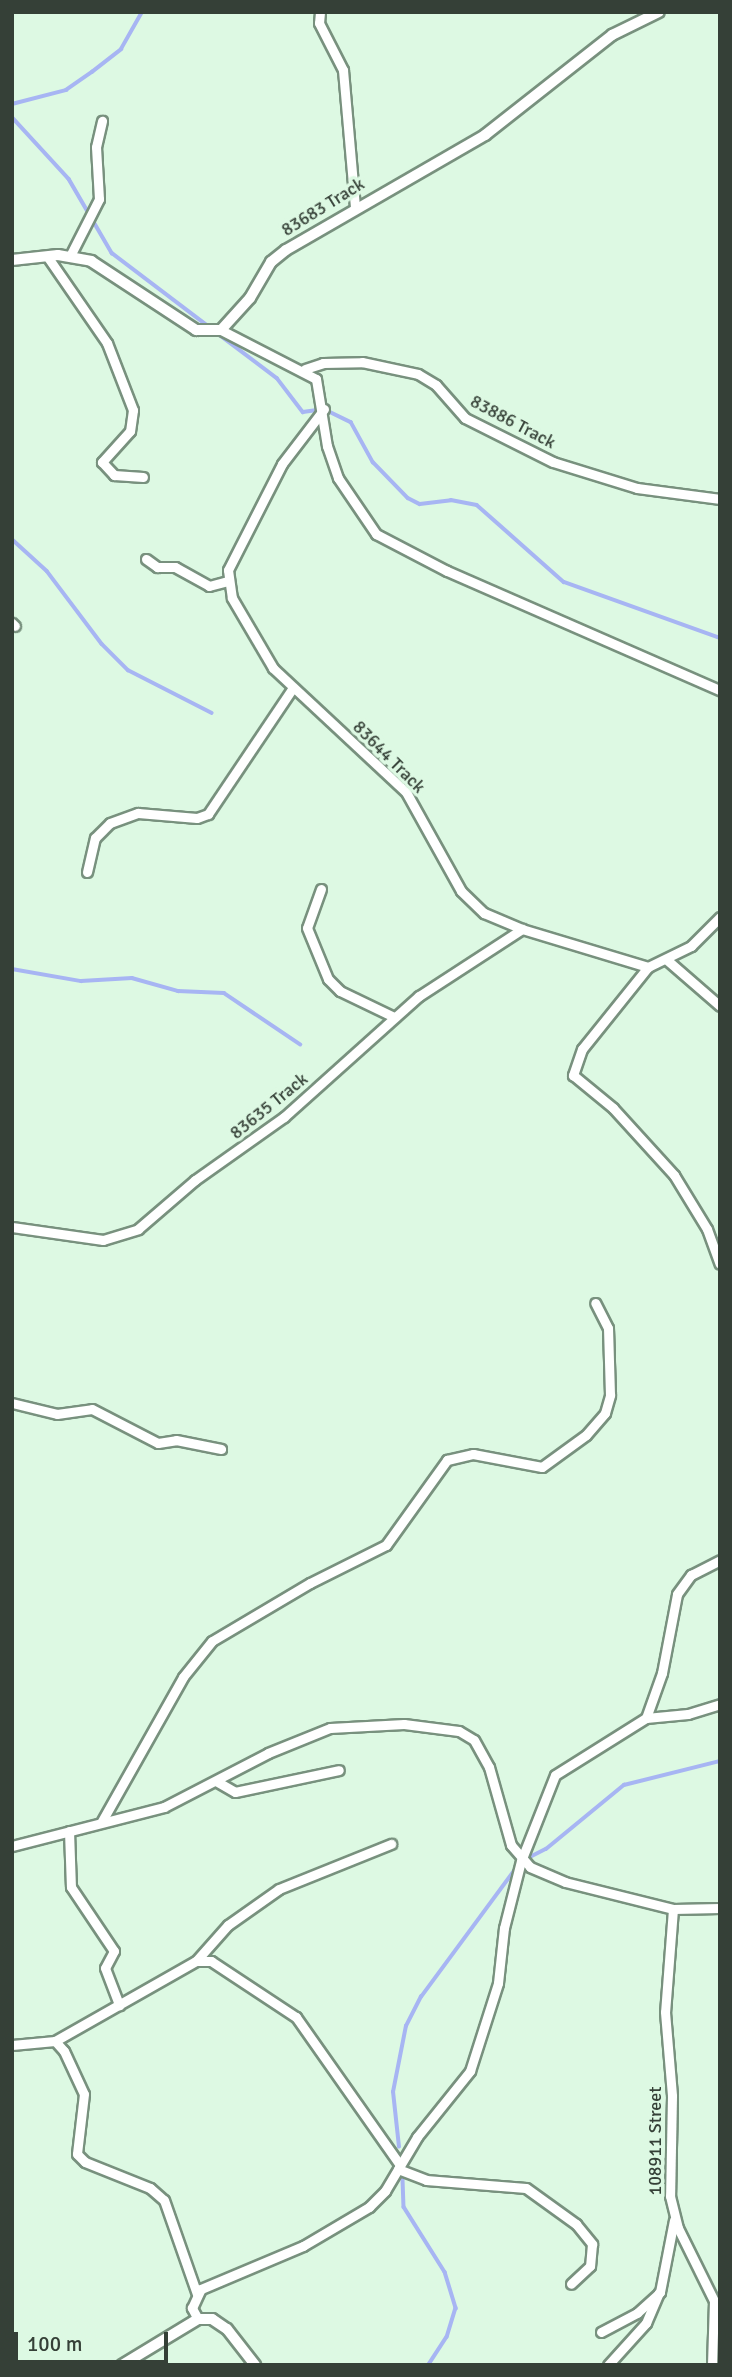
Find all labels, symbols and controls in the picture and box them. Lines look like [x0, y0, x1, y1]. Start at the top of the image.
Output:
street label: 83683 Track [278, 173, 368, 241]
street label: 83886 Track [467, 390, 559, 454]
street label: 83644 Track [348, 716, 430, 798]
street label: 83635 Track [226, 1068, 312, 1144]
street label: 108911 Street [644, 2086, 666, 2196]
scale bar [18, 2318, 172, 2362]
text: 100 m [27, 2331, 82, 2357]

